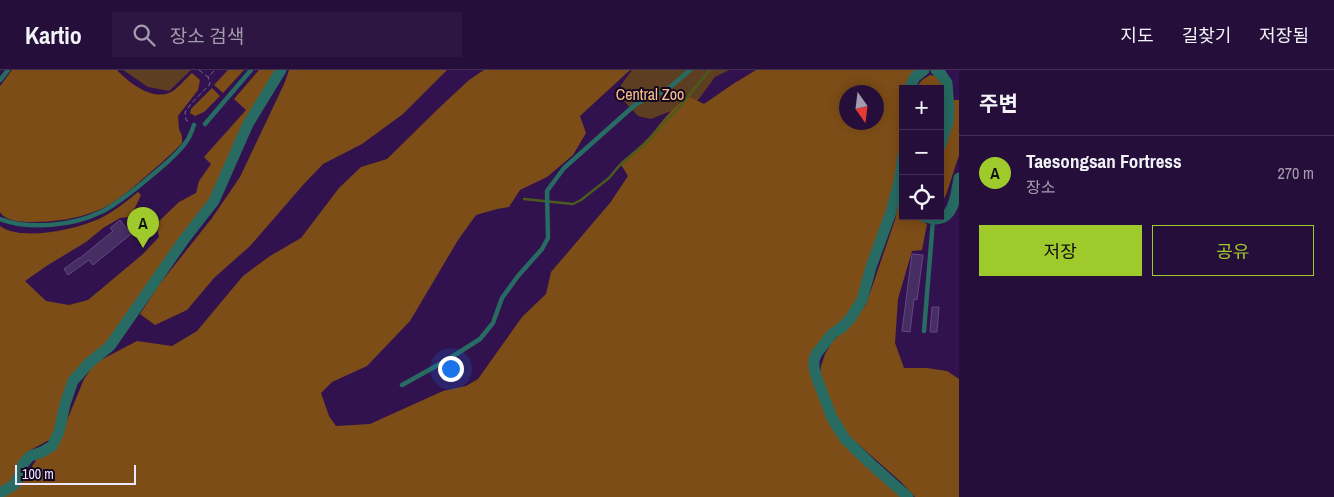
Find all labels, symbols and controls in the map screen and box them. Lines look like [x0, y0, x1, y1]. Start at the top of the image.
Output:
search box [112, 12, 462, 57]
text: Kartio [25, 19, 82, 51]
icon: search [130, 21, 158, 49]
text: 장소 검색 [170, 23, 244, 49]
text: 지도 [1121, 23, 1154, 48]
text: 길찾기 [1182, 23, 1231, 48]
text: 저장됨 [1259, 23, 1309, 48]
park label: Central Zoo [616, 83, 684, 105]
north arrow [839, 85, 884, 130]
map controls [899, 85, 944, 220]
button: + [899, 85, 944, 130]
text: 주변 [979, 89, 1018, 118]
button: − [899, 130, 944, 175]
text: Taesongsan Fortress [1026, 148, 1182, 174]
text: A [990, 162, 1000, 184]
text: 270 m [1278, 162, 1314, 184]
button: locate [899, 175, 944, 220]
text: 장소 [1026, 176, 1055, 198]
pin: A [127, 207, 159, 248]
button: 저장 [979, 225, 1142, 276]
button: 공유 [1152, 225, 1314, 276]
your location [438, 356, 464, 382]
scale bar [15, 462, 136, 485]
text: 100 m [22, 465, 54, 483]

